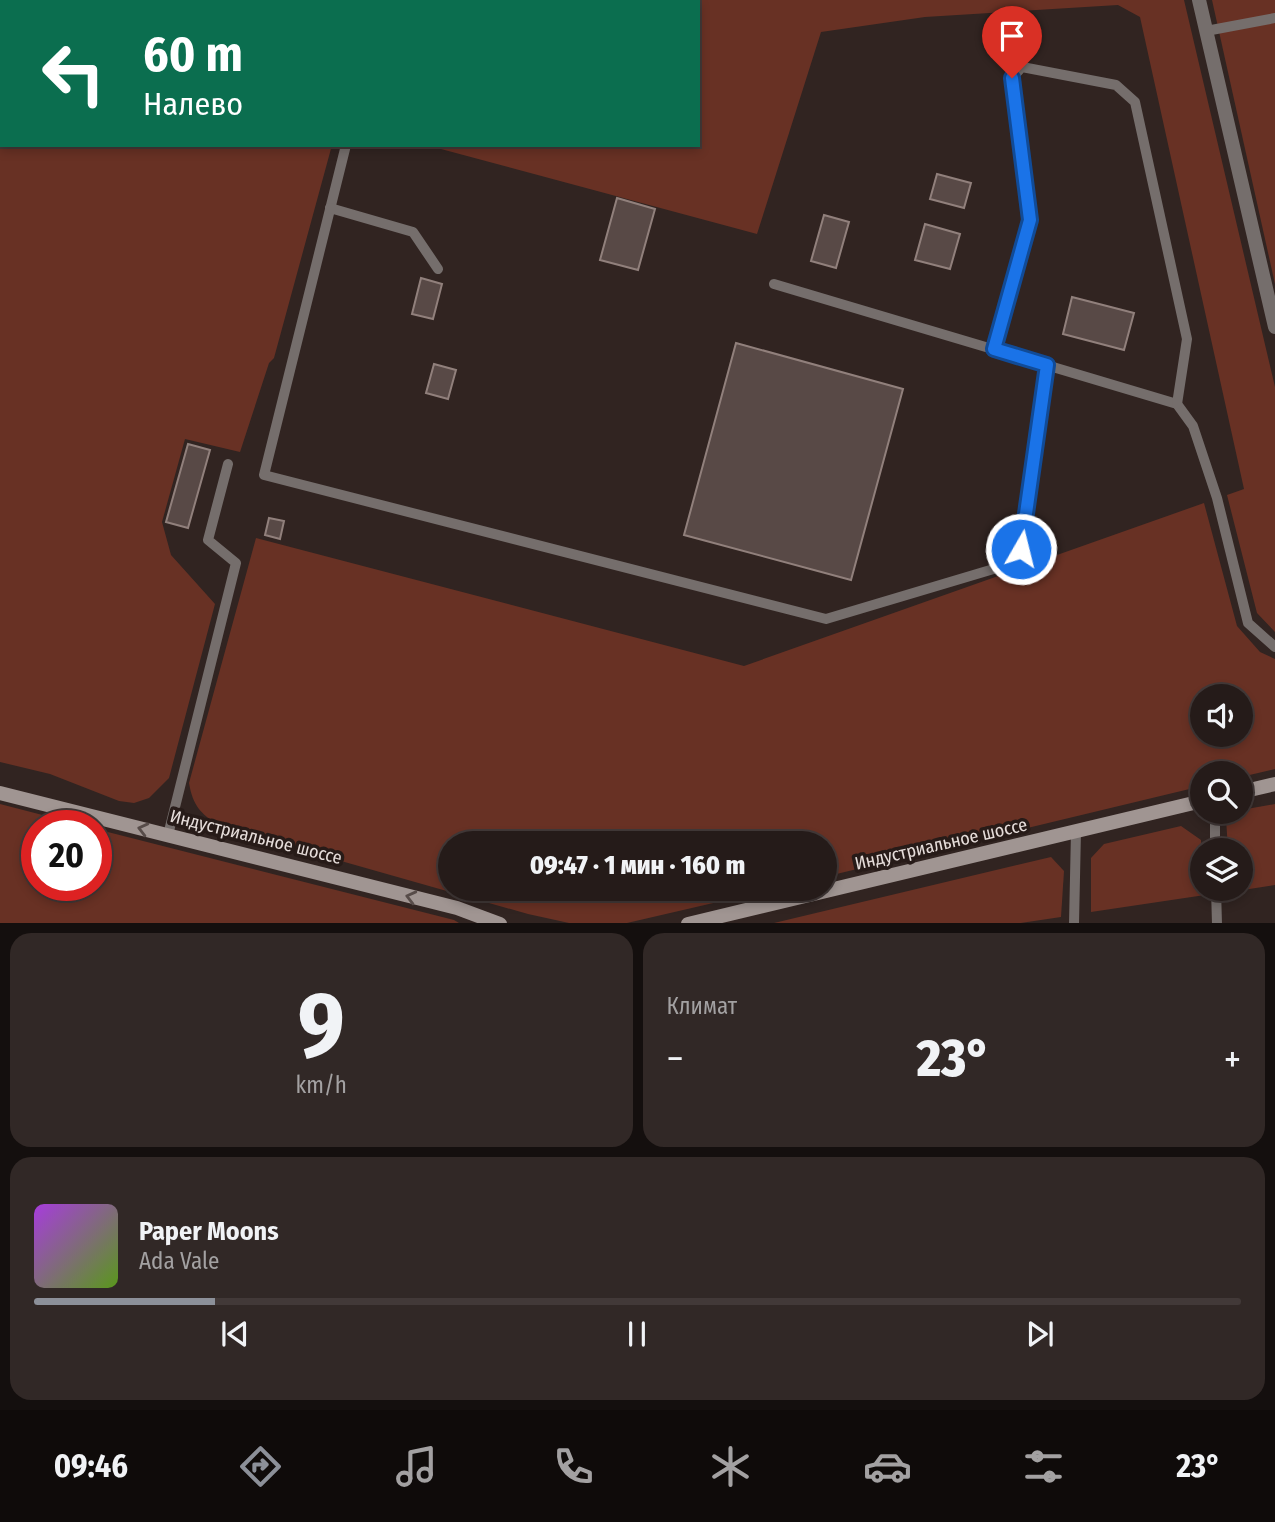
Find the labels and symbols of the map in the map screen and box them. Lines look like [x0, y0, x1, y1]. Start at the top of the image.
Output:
pin [982, 6, 1042, 78]
position arrow [984, 512, 1058, 586]
street label: Индустриальное шоссе [168, 805, 344, 869]
speed limit sign: 20 [21, 810, 112, 901]
street label: Индустриальное шоссе [853, 813, 1029, 875]
one-way arrow [138, 823, 150, 837]
one-way arrow [406, 891, 418, 905]

